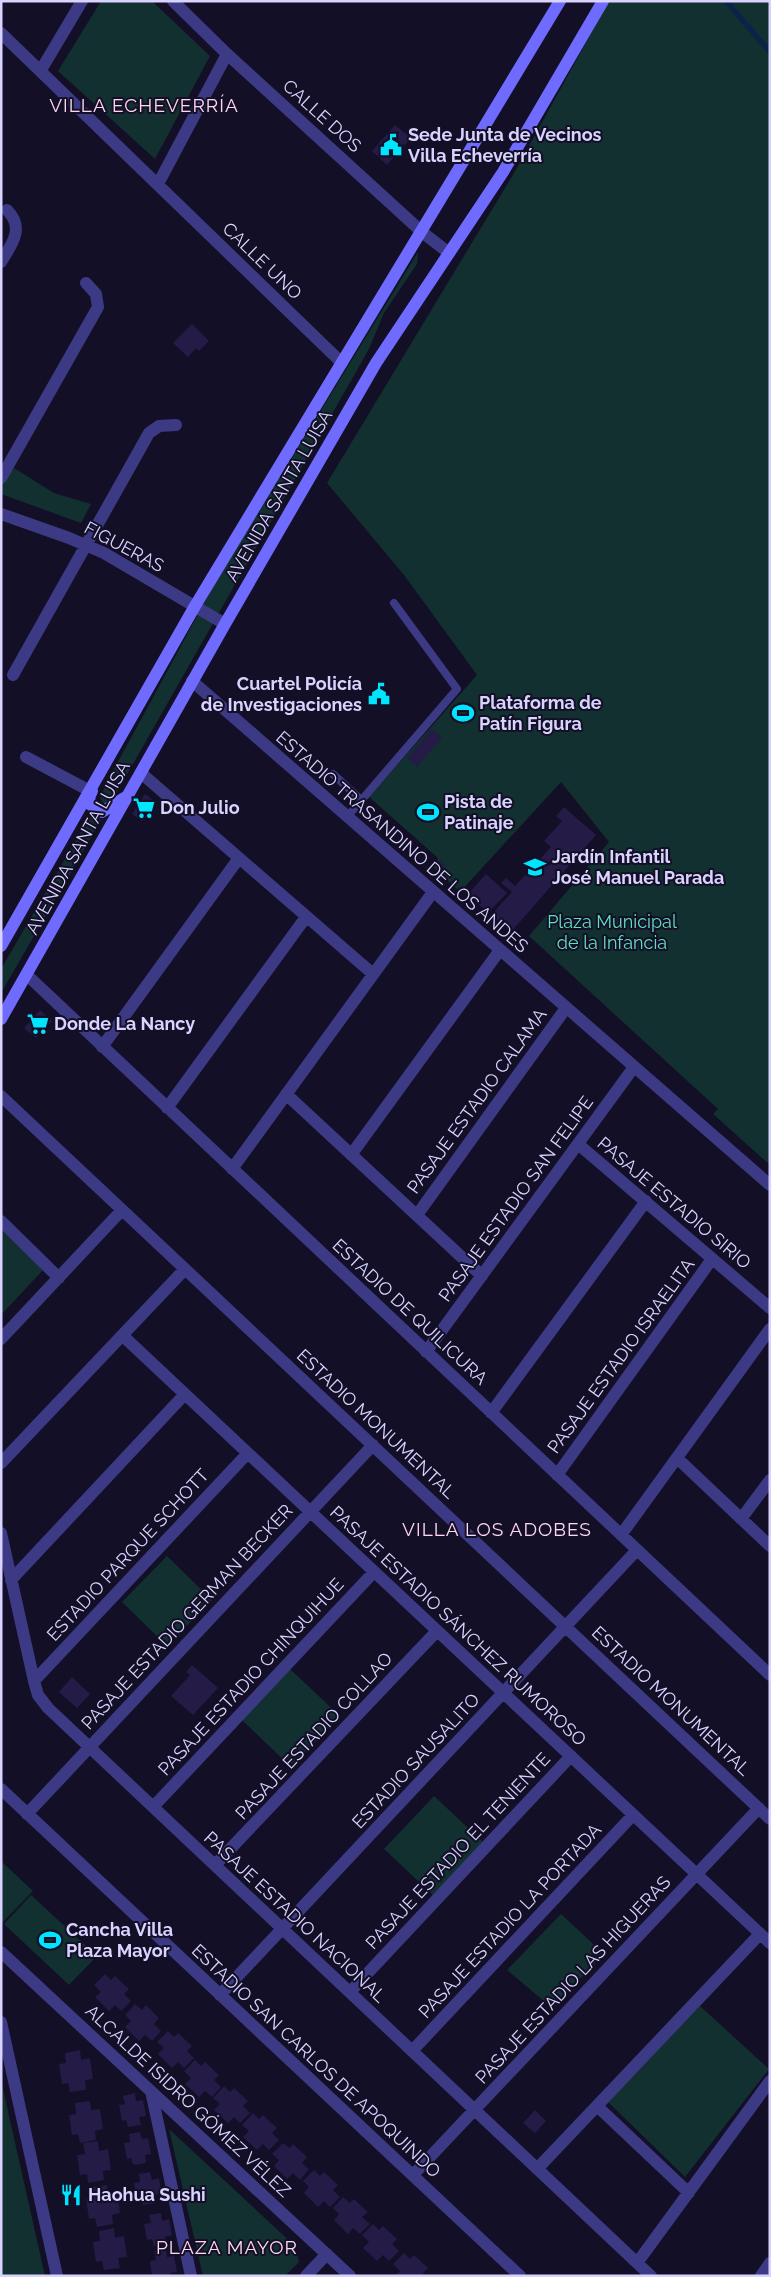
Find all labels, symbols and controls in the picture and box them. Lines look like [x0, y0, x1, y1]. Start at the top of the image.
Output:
street label: CALLE DOS [279, 75, 366, 156]
district label: VILLA ECHEVERRÍA [49, 94, 239, 116]
place label: Sede Junta de Vecinos Villa Echeverría [408, 124, 602, 166]
public building icon: Sede Junta de Vecinos Villa Echeverría [378, 132, 404, 158]
street label: CALLE UNO [218, 218, 306, 304]
street label: AVENIDA SANTA LUISA [221, 406, 336, 585]
street label: FIGUERAS [81, 517, 168, 576]
place label: Cuartel Policía de Investigaciones [201, 673, 362, 715]
public building icon: Cuartel Policía de Investigaciones [366, 681, 392, 707]
place label: Plataforma de Patín Figura [479, 692, 602, 734]
sports icon: Plataforma de Patín Figura [450, 700, 476, 726]
street label: ESTADIO TRASANDINO DE LOS ANDES [272, 726, 533, 957]
street label: AVENIDA SANTA LUISA [21, 757, 134, 938]
place label: Pista de Patinaje [444, 791, 514, 833]
supermarket icon: Don Julio [131, 795, 157, 821]
place label: Don Julio [160, 797, 240, 818]
sports icon: Pista de Patinaje [415, 799, 441, 825]
place label: Jardín Infantil José Manuel Parada [552, 846, 724, 888]
school or university icon: Jardín Infantil José Manuel Parada [522, 854, 548, 880]
park label: Plaza Municipal de la Infancia [547, 911, 677, 953]
street label: PASAJE ESTADIO CALAMA [402, 1004, 551, 1197]
supermarket icon: Donde La Nancy [25, 1011, 51, 1037]
place label: Donde La Nancy [54, 1013, 195, 1034]
street label: PASAJE ESTADIO SAN FELIPE [434, 1092, 597, 1305]
street label: PASAJE ESTADIO SIRIO [593, 1132, 755, 1273]
street label: ESTADIO DE QUILICURA [329, 1234, 492, 1389]
street label: PASAJE ESTADIO ISRAELITA [543, 1254, 698, 1457]
street label: ESTADIO MONUMENTAL [293, 1345, 460, 1503]
street label: ESTADIO PARQUE SCHOTT [42, 1464, 213, 1645]
street label: PASAJE ESTADIO GERMAN BECKER [77, 1500, 297, 1733]
street label: PASAJE ESTADIO SÁNCHEZ RUMOROSO [326, 1501, 591, 1750]
district label: VILLA LOS ADOBES [402, 1518, 592, 1540]
street label: PASAJE ESTADIO CHINQUIHUE [154, 1574, 348, 1780]
street label: ESTADIO MONUMENTAL [588, 1622, 755, 1780]
street label: PASAJE ESTADIO COLLAO [231, 1648, 396, 1823]
street label: ESTADIO SAUSALITO [348, 1689, 484, 1833]
street label: PASAJE ESTADIO EL TENIENTE [361, 1748, 554, 1953]
street label: PASAJE ESTADIO LA PORTADA [414, 1819, 605, 2022]
street label: PASAJE ESTADIO NACIONAL [200, 1827, 391, 2007]
street label: PASAJE ESTADIO LAS HIGUERAS [471, 1871, 675, 2088]
place label: Cancha Villa Plaza Mayor [66, 1919, 173, 1961]
sports icon: Cancha Villa Plaza Mayor [37, 1927, 63, 1953]
street label: ESTADIO SAN CARLOS DE APOQUINDO [188, 1940, 445, 2182]
street label: ALCALDE ISIDRO GÓMEZ VÉLEZ [82, 1999, 296, 2201]
restaurant icon: Haohua Sushi [58, 2182, 84, 2208]
place label: Haohua Sushi [88, 2184, 206, 2205]
district label: PLAZA MAYOR [156, 2236, 298, 2258]

